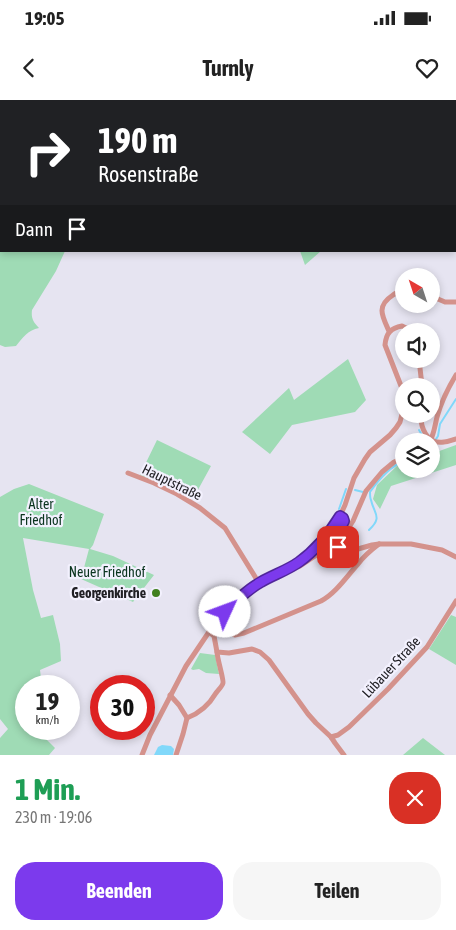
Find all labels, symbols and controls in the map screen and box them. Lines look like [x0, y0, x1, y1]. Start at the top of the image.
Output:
text: 19:05 [25, 7, 64, 29]
icon: back [15, 54, 43, 82]
icon: heart [413, 54, 441, 82]
text: Turnly [202, 55, 254, 81]
icon: right [15, 120, 80, 185]
text: 190 m [98, 120, 177, 160]
text: Rosenstraße [98, 161, 198, 187]
icon: arrive [63, 215, 91, 243]
text: Dann [15, 218, 53, 240]
north arrow [395, 268, 440, 312]
map controls [395, 268, 440, 478]
button: sound [395, 323, 440, 368]
button: search [395, 378, 440, 423]
button: layers [395, 433, 440, 478]
street label: Hauptstraße [140, 461, 204, 503]
park label: Alter Friedhof [20, 496, 63, 528]
pin [317, 526, 359, 568]
icon: arrive [324, 533, 352, 561]
park label: Neuer Friedhof [69, 564, 145, 580]
place label: Georgenkirche [71, 585, 146, 601]
position arrow [198, 585, 250, 637]
marker: Georgenkirche [150, 587, 162, 599]
street label: Lübauer Straße [359, 633, 423, 701]
speed limit sign: 30 [90, 675, 155, 740]
text: 19 [36, 687, 59, 715]
text: km/h [36, 713, 59, 727]
text: 1 Min. [15, 772, 80, 806]
button: close [389, 772, 441, 824]
text: 230 m · 19:06 [15, 808, 92, 826]
button: Beenden [15, 862, 223, 920]
button: Teilen [233, 862, 441, 920]

